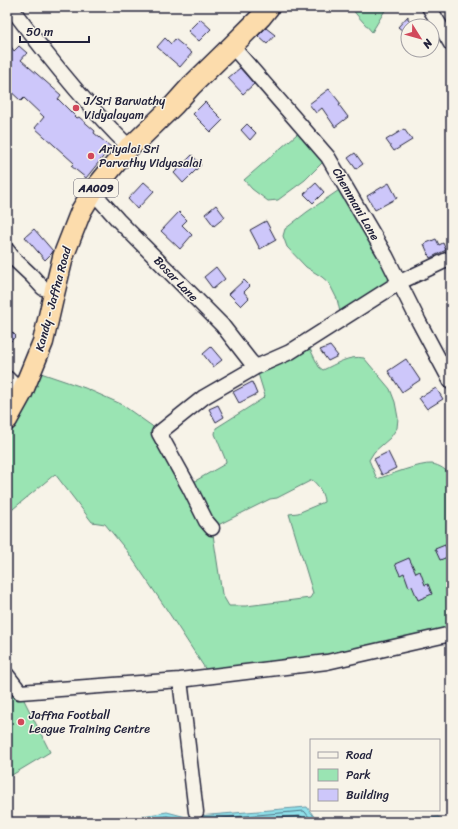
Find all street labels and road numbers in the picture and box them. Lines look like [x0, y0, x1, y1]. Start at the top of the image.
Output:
street label: Chemmani Lane [326, 163, 386, 245]
road number: AA009 [74, 179, 118, 197]
street label: Kandy - Jaffna Road [28, 244, 78, 354]
street label: Bosar Lane [148, 251, 204, 307]

